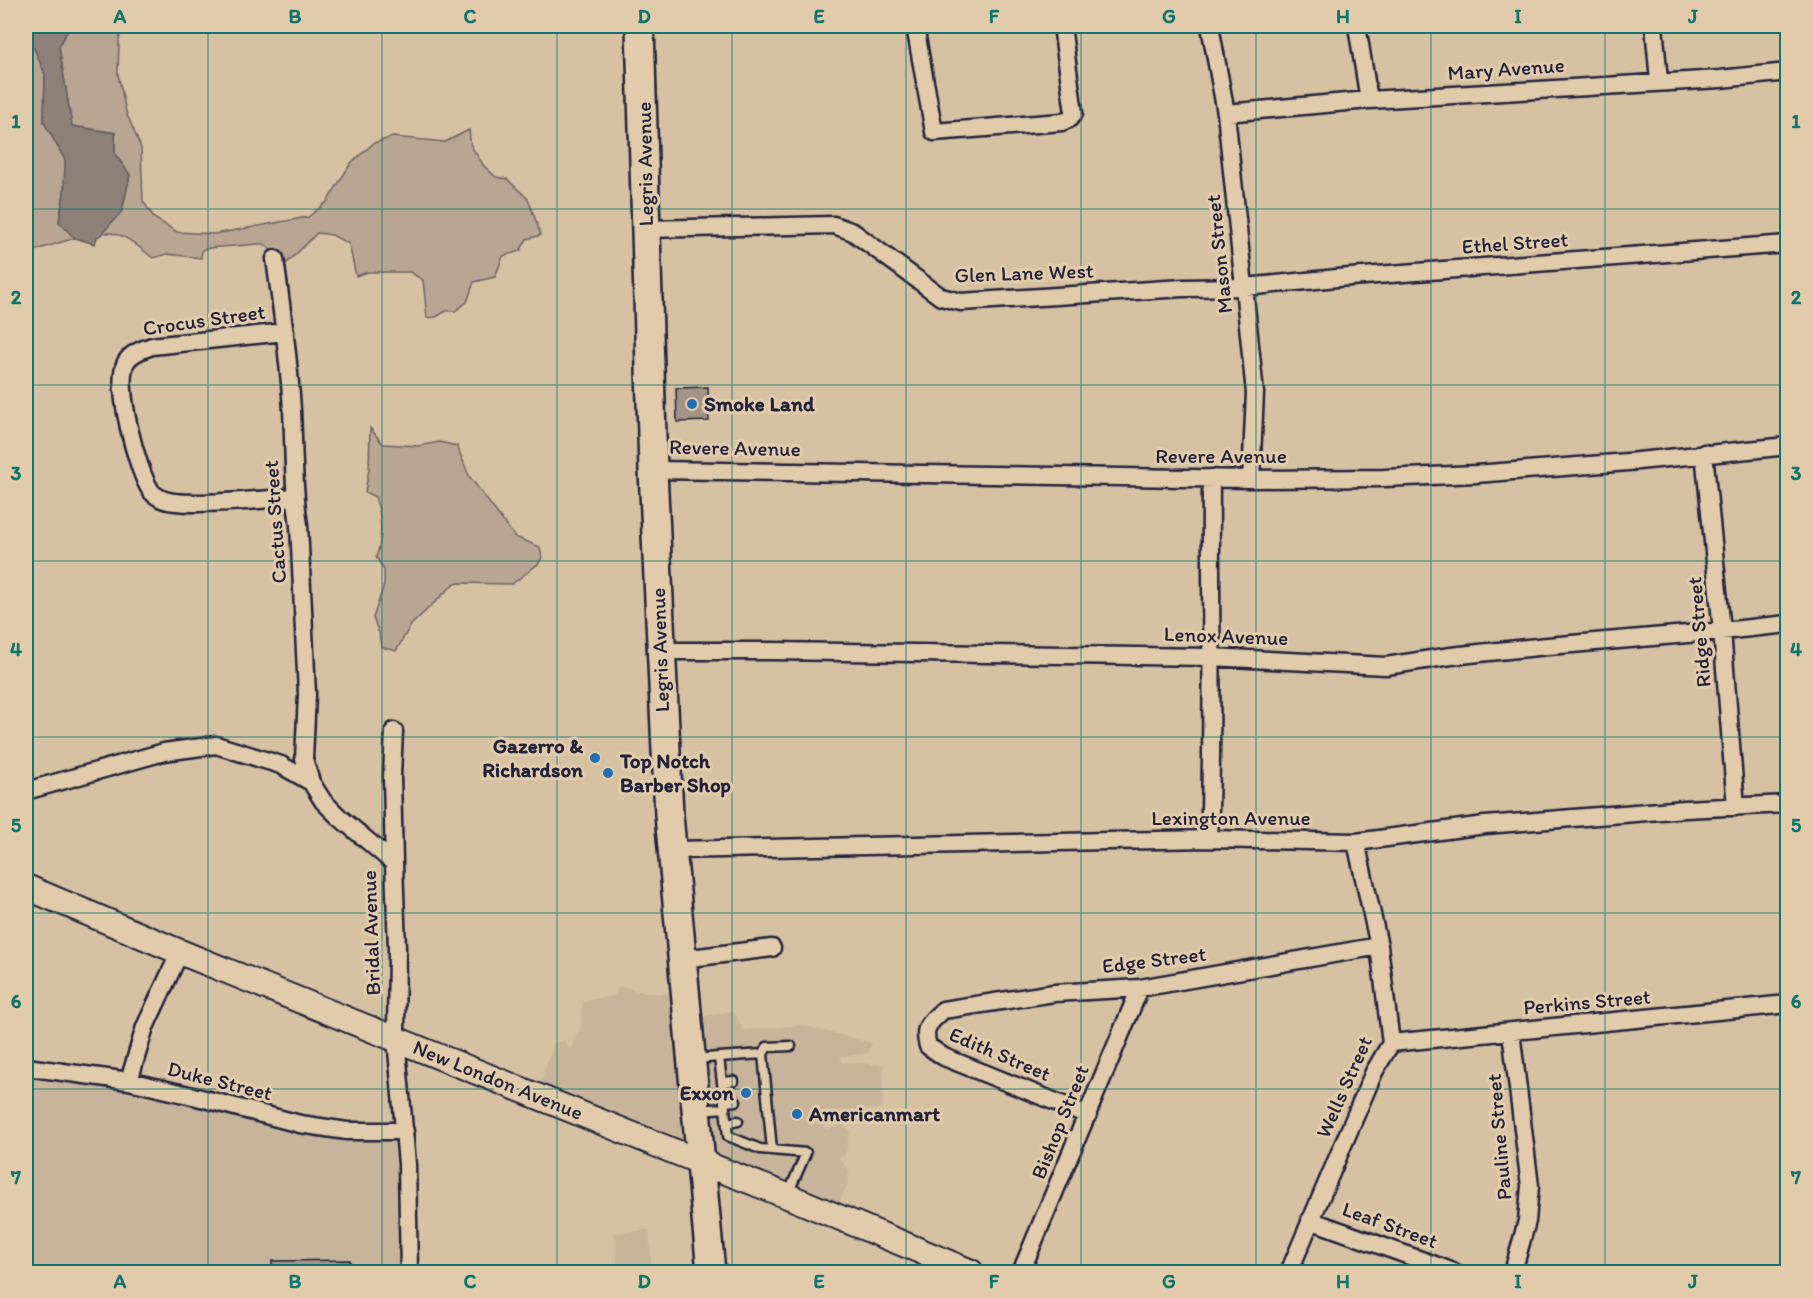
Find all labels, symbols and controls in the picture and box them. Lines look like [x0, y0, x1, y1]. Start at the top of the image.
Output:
text: A [113, 4, 127, 28]
text: B [289, 4, 302, 28]
text: C [464, 4, 477, 28]
text: D [637, 4, 651, 28]
text: E [813, 4, 825, 28]
text: F [989, 4, 1000, 28]
text: G [1162, 4, 1176, 28]
text: H [1336, 4, 1350, 28]
text: I [1514, 4, 1522, 28]
text: J [1687, 4, 1698, 28]
street label: Mary Avenue [1447, 52, 1565, 85]
street label: Legris Avenue [631, 101, 658, 227]
text: 1 [11, 109, 21, 133]
text: 1 [1791, 109, 1801, 133]
street label: Mason Street [1200, 193, 1237, 315]
street label: Ethel Street [1461, 226, 1569, 259]
street label: Glen Lane West [954, 258, 1094, 287]
text: 2 [11, 285, 22, 309]
text: 2 [1791, 285, 1802, 309]
street label: Crocus Street [141, 299, 267, 340]
place label: Smoke Land [704, 391, 815, 416]
marker: Smoke Land [685, 397, 699, 411]
street label: Revere Avenue [669, 434, 801, 461]
street label: Revere Avenue [1155, 443, 1287, 468]
street label: Cactus Street [258, 459, 291, 584]
text: 3 [11, 461, 22, 485]
text: 3 [1791, 461, 1802, 485]
street label: Ridge Street [1681, 576, 1716, 688]
street label: Legris Avenue [645, 587, 674, 713]
street label: Lenox Avenue [1163, 621, 1289, 650]
text: 4 [10, 637, 22, 661]
text: 4 [1790, 637, 1802, 661]
place label: Gazerro & Richardson [482, 733, 583, 782]
place label: Top Notch Barber Shop [619, 748, 731, 798]
marker: Gazerro & Richardson [588, 751, 602, 765]
marker: Top Notch Barber Shop [601, 766, 615, 780]
street label: Lexington Avenue [1151, 805, 1311, 830]
text: 5 [11, 813, 22, 837]
text: 5 [1791, 813, 1802, 837]
street label: Bridal Avenue [356, 870, 385, 996]
street label: Edge Street [1101, 941, 1208, 978]
street label: Perkins Street [1522, 983, 1652, 1020]
text: 6 [11, 989, 22, 1013]
text: 6 [1791, 989, 1802, 1013]
street label: Edith Street [946, 1021, 1055, 1086]
street label: Wells Street [1310, 1032, 1377, 1142]
street label: New London Avenue [410, 1034, 587, 1125]
street label: Duke Street [165, 1055, 275, 1106]
street label: Bishop Street [1025, 1061, 1094, 1183]
street label: Pauline Street [1481, 1073, 1516, 1201]
place label: Exxon [680, 1080, 734, 1105]
marker: Exxon [739, 1086, 753, 1100]
place label: Americanmart [808, 1101, 940, 1126]
marker: Americanmart [790, 1107, 804, 1121]
text: 7 [10, 1165, 21, 1189]
text: 7 [1790, 1165, 1801, 1189]
street label: Leaf Street [1339, 1196, 1441, 1253]
text: A [113, 1269, 127, 1293]
text: B [289, 1269, 302, 1293]
text: C [464, 1269, 477, 1293]
text: D [637, 1269, 651, 1293]
text: E [813, 1269, 825, 1293]
text: F [989, 1269, 1000, 1293]
text: G [1162, 1269, 1176, 1293]
text: H [1336, 1269, 1350, 1293]
text: I [1514, 1269, 1522, 1293]
text: J [1687, 1269, 1698, 1293]

